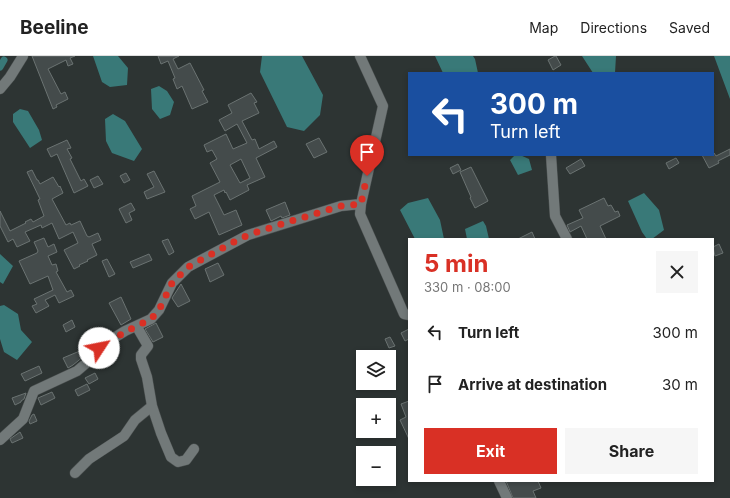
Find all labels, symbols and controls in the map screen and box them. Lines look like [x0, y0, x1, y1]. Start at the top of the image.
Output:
text: Beeline [20, 16, 89, 39]
text: Map [529, 19, 558, 36]
text: Directions [580, 19, 647, 36]
text: Saved [669, 19, 710, 36]
text: 300 m [490, 87, 578, 121]
icon: left [424, 88, 476, 140]
text: Turn left [490, 121, 560, 142]
pin [350, 135, 384, 176]
icon: arrive [356, 141, 378, 163]
text: 5 min [424, 249, 488, 278]
button: close [656, 251, 698, 293]
text: 330 m · 08:00 [424, 279, 511, 295]
icon: left [424, 321, 446, 343]
text: Turn left [458, 323, 519, 342]
text: 300 m [652, 323, 698, 342]
position arrow [78, 327, 120, 369]
map controls [356, 350, 396, 486]
button: layers [356, 350, 396, 390]
icon: arrive [424, 373, 446, 395]
text: Arrive at destination [458, 375, 607, 394]
text: 30 m [662, 375, 698, 394]
button: + [356, 398, 396, 438]
button: Exit [424, 428, 557, 474]
button: Share [565, 428, 698, 474]
button: − [356, 446, 396, 486]

